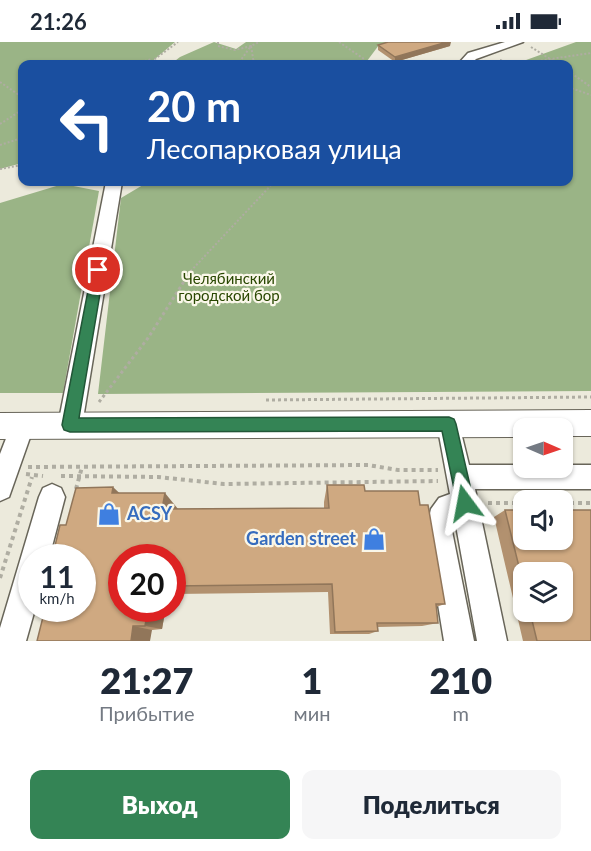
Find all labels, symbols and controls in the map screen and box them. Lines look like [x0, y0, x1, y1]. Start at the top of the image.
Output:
text: 21:26 [30, 8, 87, 35]
text: 20 m [147, 81, 241, 131]
icon: left [48, 84, 126, 162]
text: Лесопарковая улица [147, 132, 402, 165]
pin [72, 244, 123, 295]
icon: arrive [81, 253, 114, 286]
park label: Челябинский городской бор [178, 269, 280, 304]
north arrow [513, 418, 573, 478]
map controls [513, 418, 573, 622]
position arrow [433, 471, 497, 535]
button: sound [513, 490, 573, 550]
shop icon: ACSY [96, 501, 122, 527]
place label: ACSY [126, 502, 173, 524]
shop icon: Garden street [361, 526, 387, 552]
place label: Garden street [246, 527, 356, 549]
speed limit sign: 20 [108, 544, 186, 622]
text: 11 [40, 558, 74, 594]
button: layers [513, 562, 573, 622]
text: km/h [39, 589, 75, 607]
text: 21:27 [100, 658, 193, 702]
text: 1 [302, 658, 322, 702]
text: 210 [429, 658, 492, 702]
text: Прибытие [99, 701, 195, 725]
text: мин [294, 701, 330, 725]
text: m [452, 701, 469, 725]
button: Выход [30, 770, 290, 839]
button: Поделиться [302, 770, 561, 839]

